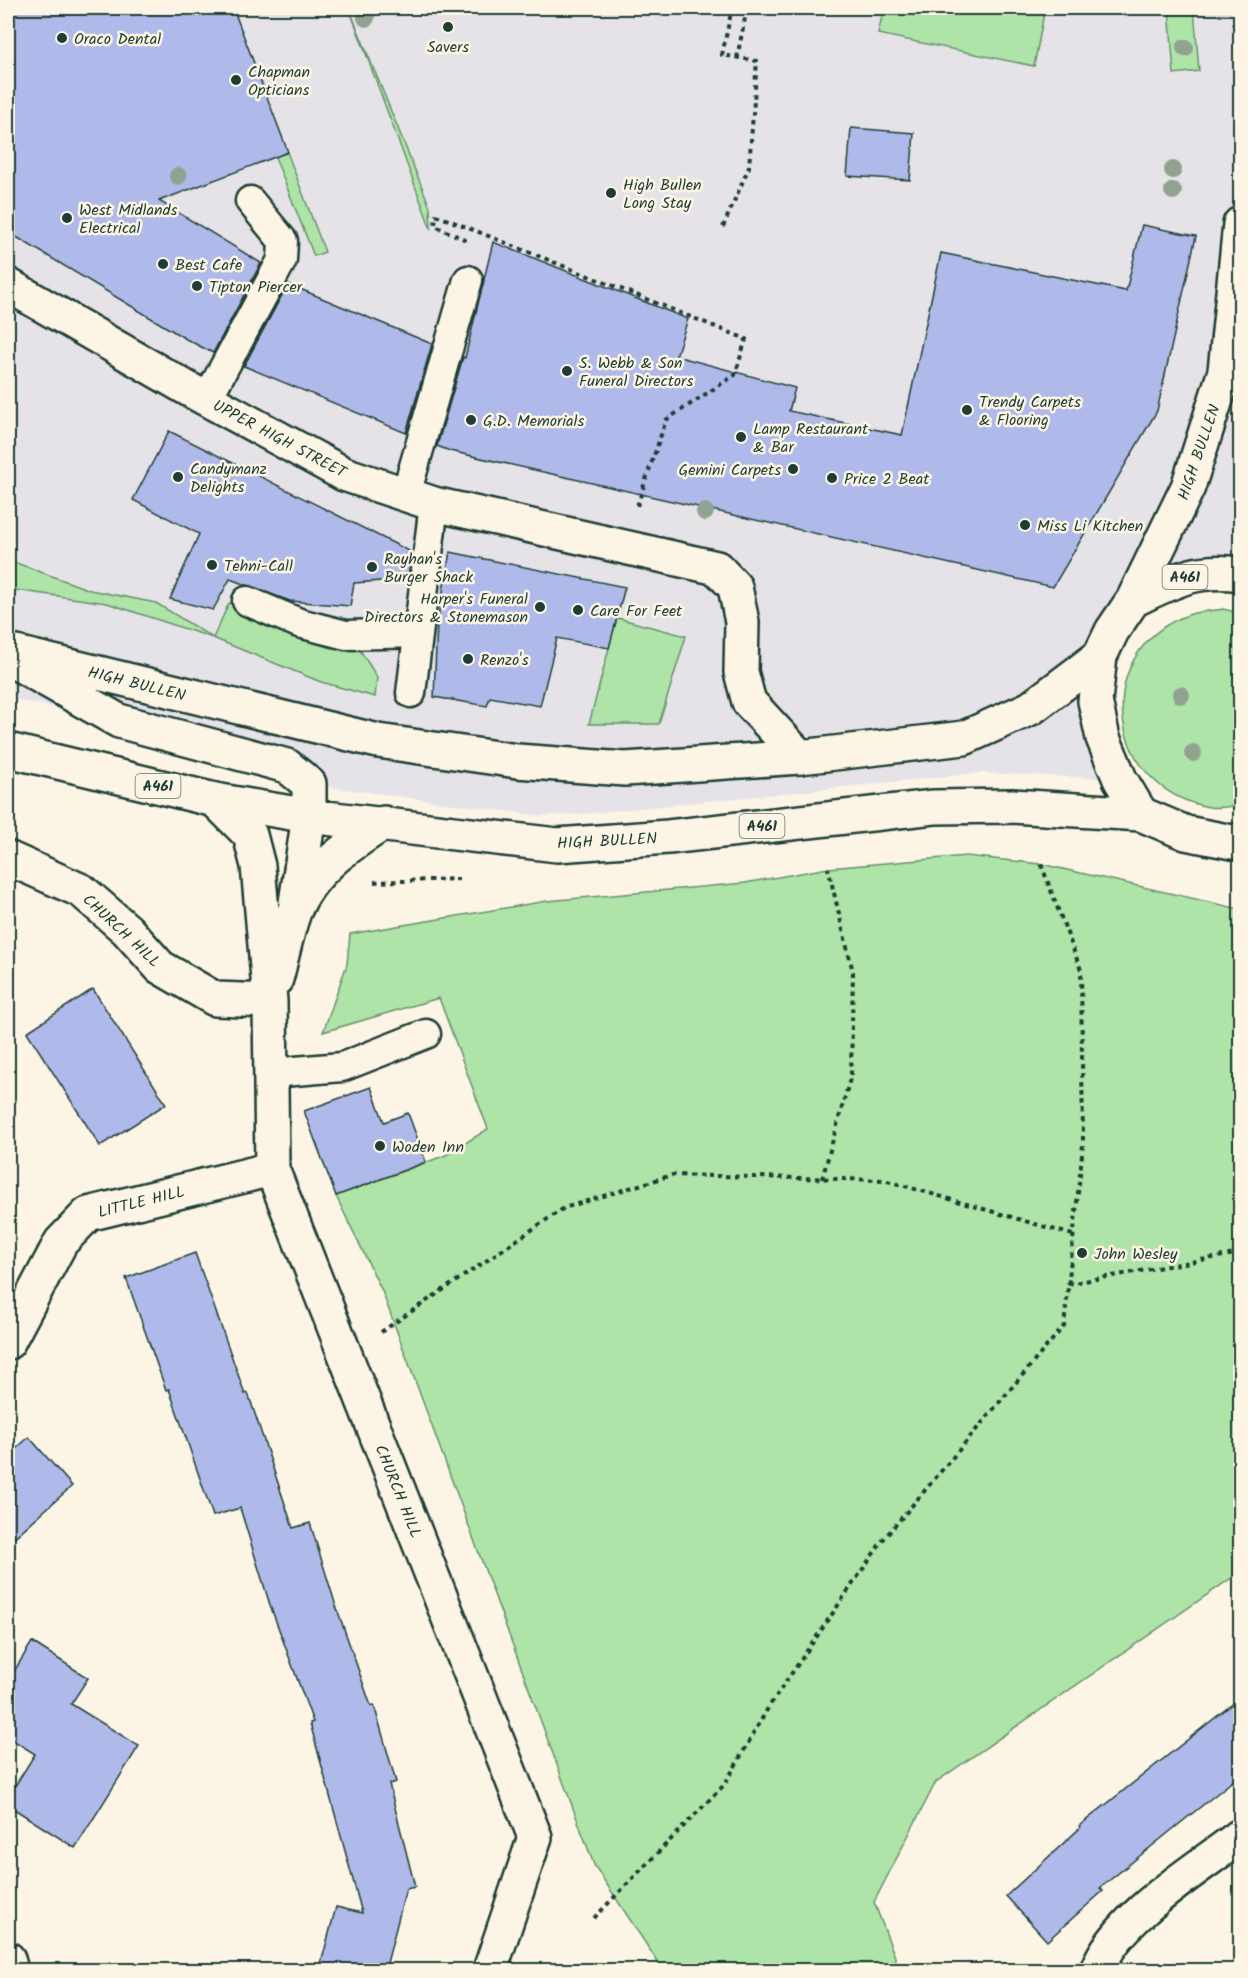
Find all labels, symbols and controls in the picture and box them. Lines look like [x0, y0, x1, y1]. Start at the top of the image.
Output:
marker: Savers [441, 20, 455, 34]
place label: Oraco Dental [74, 27, 161, 52]
marker: Oraco Dental [55, 31, 69, 45]
place label: Savers [427, 35, 469, 60]
place label: Chapman Opticians [248, 60, 310, 103]
marker: Chapman Opticians [229, 73, 243, 87]
place label: High Bullen Long Stay [623, 173, 702, 216]
marker: High Bullen Long Stay [604, 186, 618, 200]
place label: West Midlands Electrical [79, 198, 177, 241]
marker: West Midlands Electrical [60, 211, 74, 225]
place label: Best Cafe [175, 253, 242, 278]
marker: Best Cafe [156, 257, 170, 271]
place label: Tipton Piercer [209, 275, 304, 300]
marker: Tipton Piercer [190, 279, 204, 293]
place label: S. Webb & Son Funeral Directors [579, 351, 693, 394]
marker: S. Webb & Son Funeral Directors [560, 364, 574, 378]
place label: Trendy Carpets & Flooring [979, 390, 1081, 433]
street label: UPPER HIGH STREET [208, 393, 352, 486]
street label: HIGH BULLEN [1171, 401, 1228, 504]
marker: Trendy Carpets & Flooring [960, 403, 974, 417]
place label: G.D. Memorials [483, 409, 584, 434]
marker: G.D. Memorials [464, 413, 478, 427]
place label: Lamp Restaurant & Bar [753, 417, 869, 460]
marker: Lamp Restaurant & Bar [734, 430, 748, 444]
place label: Candymanz Delights [190, 457, 267, 500]
place label: Gemini Carpets [678, 458, 781, 483]
marker: Gemini Carpets [786, 462, 800, 476]
place label: Price 2 Beat [844, 467, 930, 492]
marker: Candymanz Delights [171, 470, 185, 484]
marker: Price 2 Beat [825, 471, 839, 485]
place label: Miss Li Kitchen [1037, 514, 1143, 539]
marker: Miss Li Kitchen [1018, 518, 1032, 532]
place label: Rayhan's Burger Shack [384, 547, 473, 590]
place label: Tehni-Call [224, 554, 293, 579]
marker: Tehni-Call [205, 558, 219, 572]
marker: Rayhan's Burger Shack [365, 560, 379, 574]
road number: A461 [1162, 565, 1208, 589]
place label: Harper's Funeral Directors & Stonemason [364, 587, 528, 630]
place label: Care For Feet [590, 599, 683, 624]
marker: Harper's Funeral Directors & Stonemason [533, 600, 547, 614]
marker: Care For Feet [571, 603, 585, 617]
place label: Renzo's [480, 648, 529, 673]
marker: Renzo's [461, 652, 475, 666]
street label: HIGH BULLEN [85, 660, 188, 709]
road number: A461 [136, 774, 180, 798]
road number: A461 [740, 814, 784, 838]
street label: HIGH BULLEN [556, 826, 658, 857]
street label: CHURCH HILL [76, 888, 166, 974]
place label: Woden Inn [392, 1135, 464, 1160]
marker: Woden Inn [373, 1139, 387, 1153]
street label: LITTLE HILL [95, 1180, 187, 1225]
place label: John Wesley [1094, 1242, 1178, 1267]
marker: John Wesley [1075, 1246, 1089, 1260]
street label: CHURCH HILL [367, 1441, 428, 1542]

